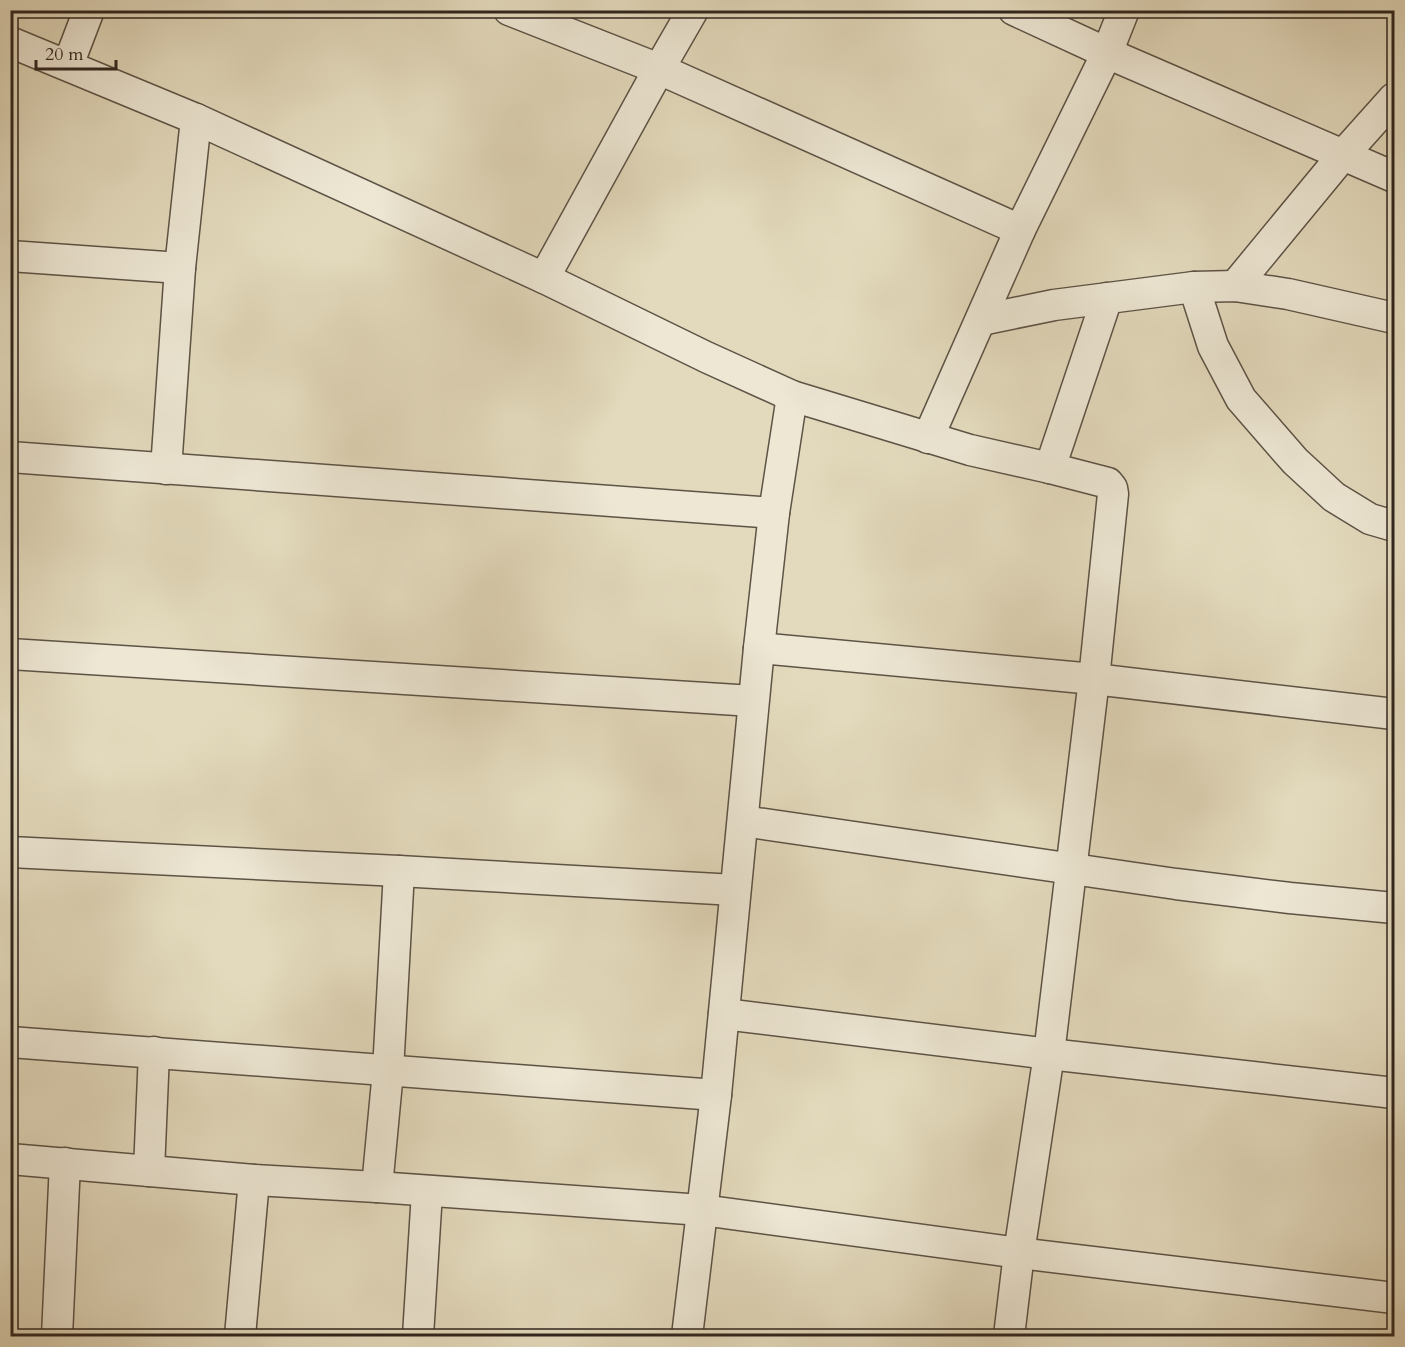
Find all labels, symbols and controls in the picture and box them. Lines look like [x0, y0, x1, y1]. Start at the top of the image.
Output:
scale bar [36, 33, 116, 71]
text: 20 m [45, 42, 84, 67]

